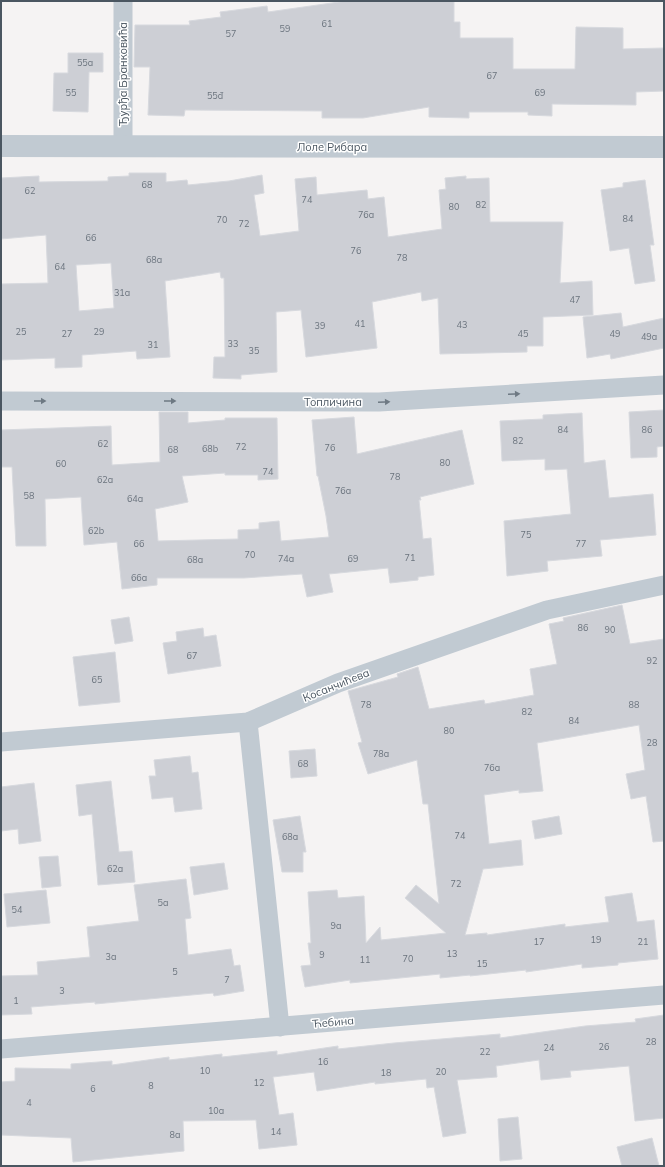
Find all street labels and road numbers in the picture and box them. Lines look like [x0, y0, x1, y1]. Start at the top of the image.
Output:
street label: Ђурђа Бранковића [116, 22, 130, 126]
street label: Лоле Рибара [297, 140, 367, 154]
street label: Топличина [304, 395, 362, 409]
street label: Косанчићева [301, 665, 371, 705]
street label: Ћебина [312, 1013, 354, 1031]

